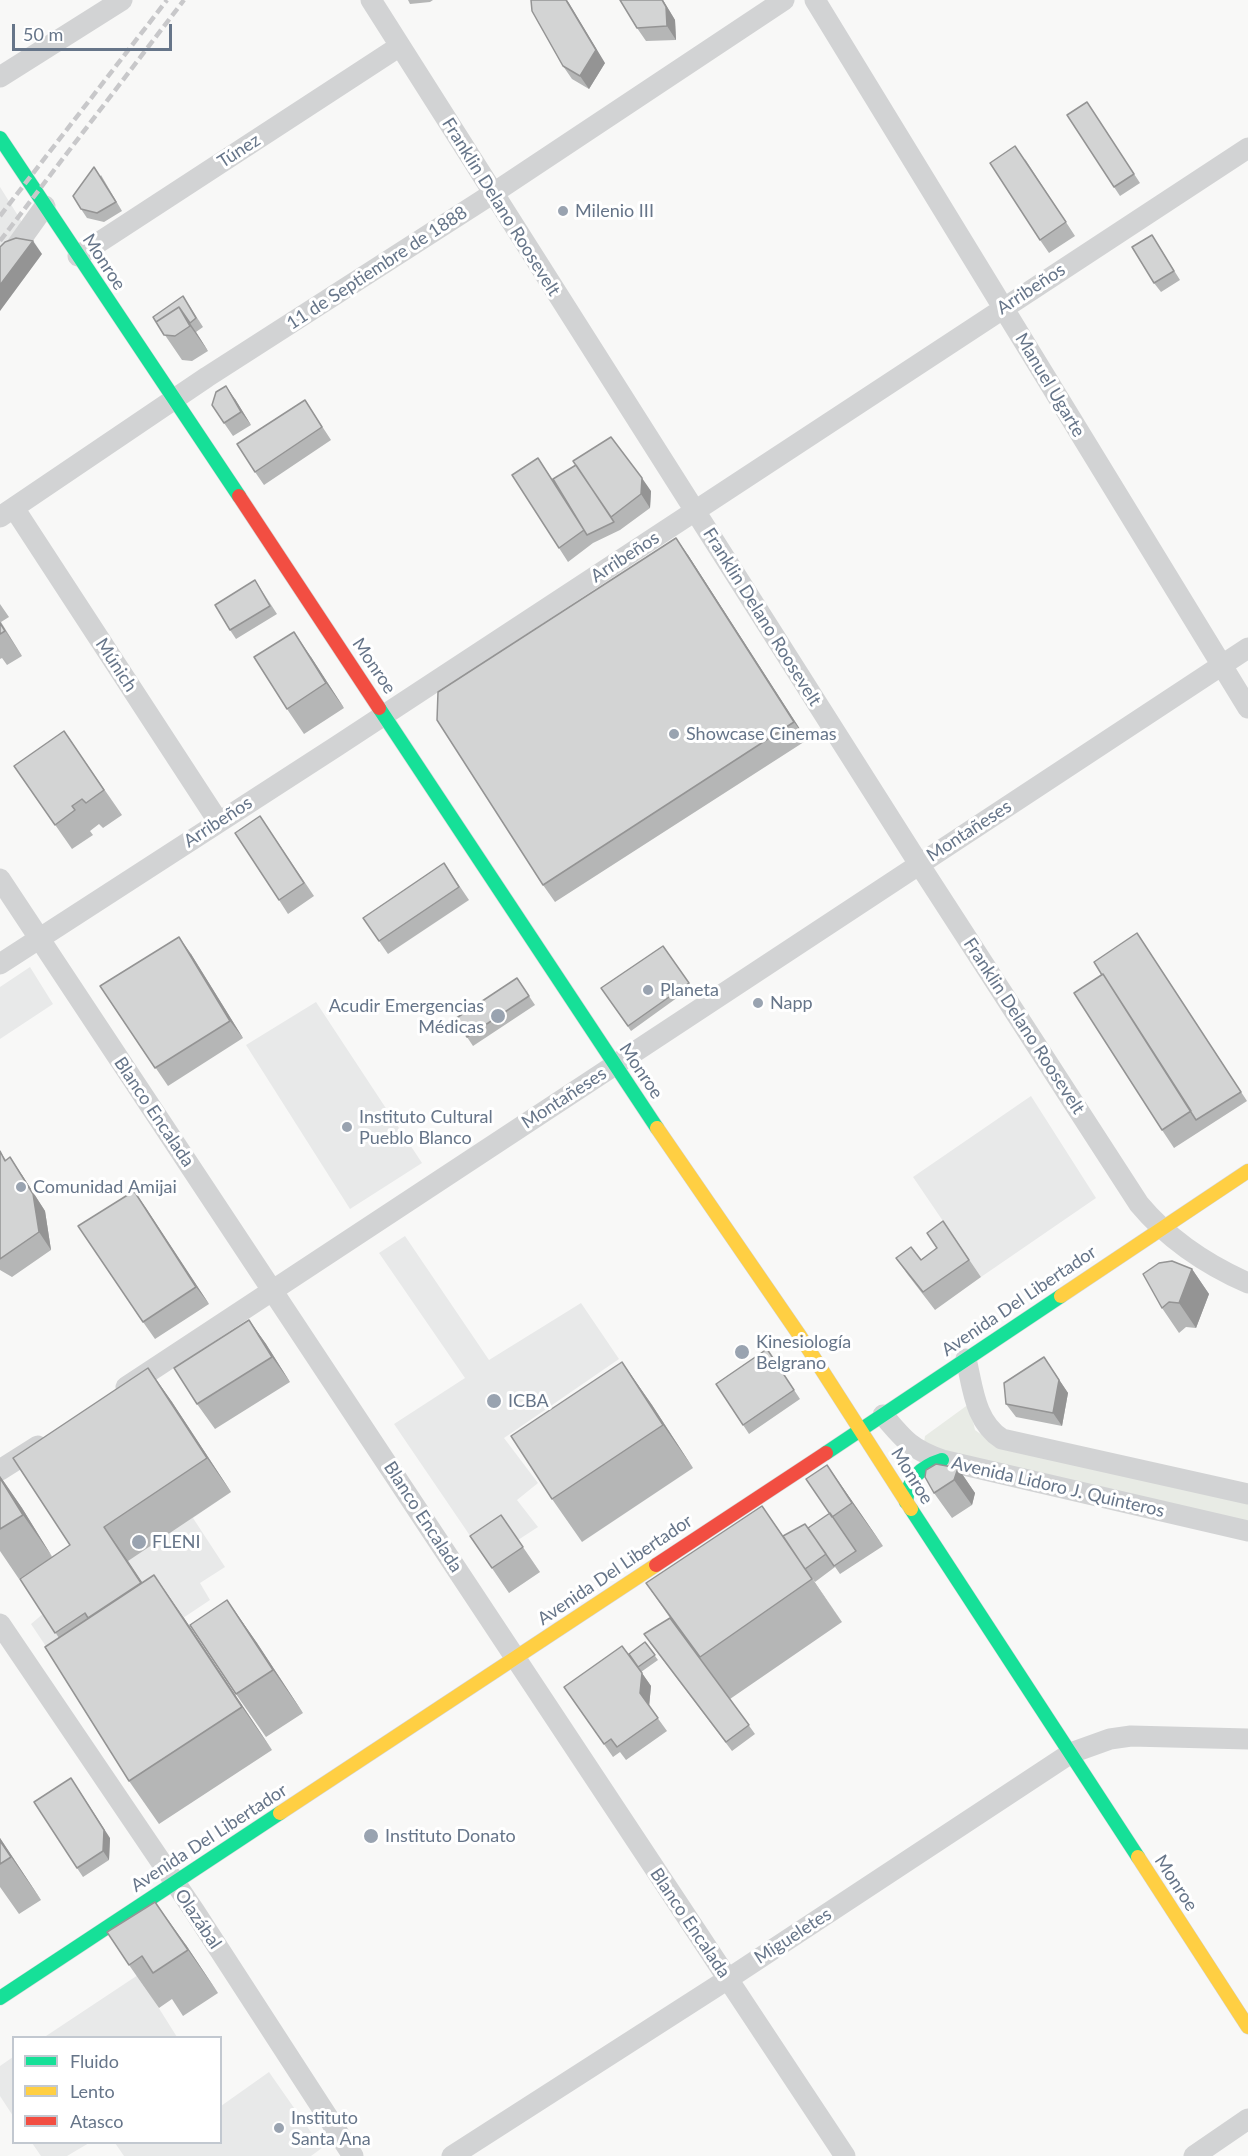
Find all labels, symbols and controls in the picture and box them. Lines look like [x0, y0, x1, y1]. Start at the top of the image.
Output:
scale bar [15, 12, 176, 50]
text: 50 m [23, 23, 63, 45]
street label: Franklin Delano Roosevelt [437, 114, 565, 300]
street label: Túnez [214, 129, 264, 173]
place label: Milenio III [575, 200, 654, 222]
street label: 11 de Septiembre de 1888 [283, 202, 471, 334]
marker: Milenio III [556, 204, 570, 218]
street label: Monroe [78, 230, 130, 294]
street label: Arribeños [993, 259, 1069, 319]
street label: Manuel Ugarte [1011, 329, 1089, 441]
street label: Franklin Delano Roosevelt [698, 524, 826, 710]
street label: Arribeños [587, 527, 663, 587]
street label: Múnich [91, 634, 141, 696]
street label: Monroe [348, 634, 400, 698]
place label: Showcase Cinemas [686, 723, 837, 745]
marker: Showcase Cinemas [667, 727, 681, 741]
street label: Arribeños [180, 792, 256, 852]
street label: Montañeses [923, 796, 1015, 866]
street label: Franklin Delano Roosevelt [959, 934, 1089, 1118]
place label: Planeta [660, 979, 719, 1001]
marker: Planeta [641, 983, 655, 997]
place label: Napp [770, 992, 813, 1014]
place label: Acudir Emergencias Médicas [329, 995, 484, 1038]
marker: Napp [751, 996, 765, 1010]
marker: Acudir Emergencias Médicas [489, 1007, 507, 1025]
street label: Monroe [615, 1039, 667, 1103]
street label: Blanco Encalada [109, 1053, 199, 1171]
street label: Montañeses [518, 1063, 610, 1133]
place label: Instituto Cultural Pueblo Blanco [359, 1106, 493, 1148]
marker: Instituto Cultural Pueblo Blanco [340, 1120, 354, 1134]
place label: Comunidad Amijai [33, 1176, 177, 1198]
marker: Comunidad Amijai [14, 1180, 28, 1194]
street label: Avenida Del Libertador [938, 1241, 1100, 1361]
place label: Kinesiología Belgrano [756, 1331, 851, 1374]
marker: Kinesiología Belgrano [733, 1343, 751, 1361]
place label: ICBA [508, 1390, 549, 1412]
marker: ICBA [485, 1392, 503, 1410]
street label: Monroe [886, 1444, 938, 1508]
street label: Avenida Lidoro J. Quinteros [949, 1452, 1167, 1522]
street label: Blanco Encalada [379, 1457, 467, 1577]
street label: Avenida Del Libertador [534, 1510, 696, 1630]
place label: FLENI [152, 1531, 201, 1553]
marker: FLENI [130, 1533, 148, 1551]
street label: Avenida Del Libertador [127, 1779, 291, 1897]
place label: Instituto Donato [385, 1825, 516, 1847]
marker: Instituto Donato [362, 1827, 380, 1845]
street label: Monroe [1150, 1851, 1202, 1915]
street label: Blanco Encalada [645, 1864, 735, 1982]
street label: Olazábal [170, 1885, 226, 1953]
street label: Migueletes [751, 1903, 835, 1969]
legend [12, 2036, 222, 2144]
text: Fluido [70, 2050, 119, 2072]
text: Lento [70, 2080, 115, 2102]
place label: Instituto Santa Ana [291, 2107, 371, 2150]
text: Atasco [70, 2110, 123, 2132]
marker: Instituto Santa Ana [272, 2121, 286, 2135]

